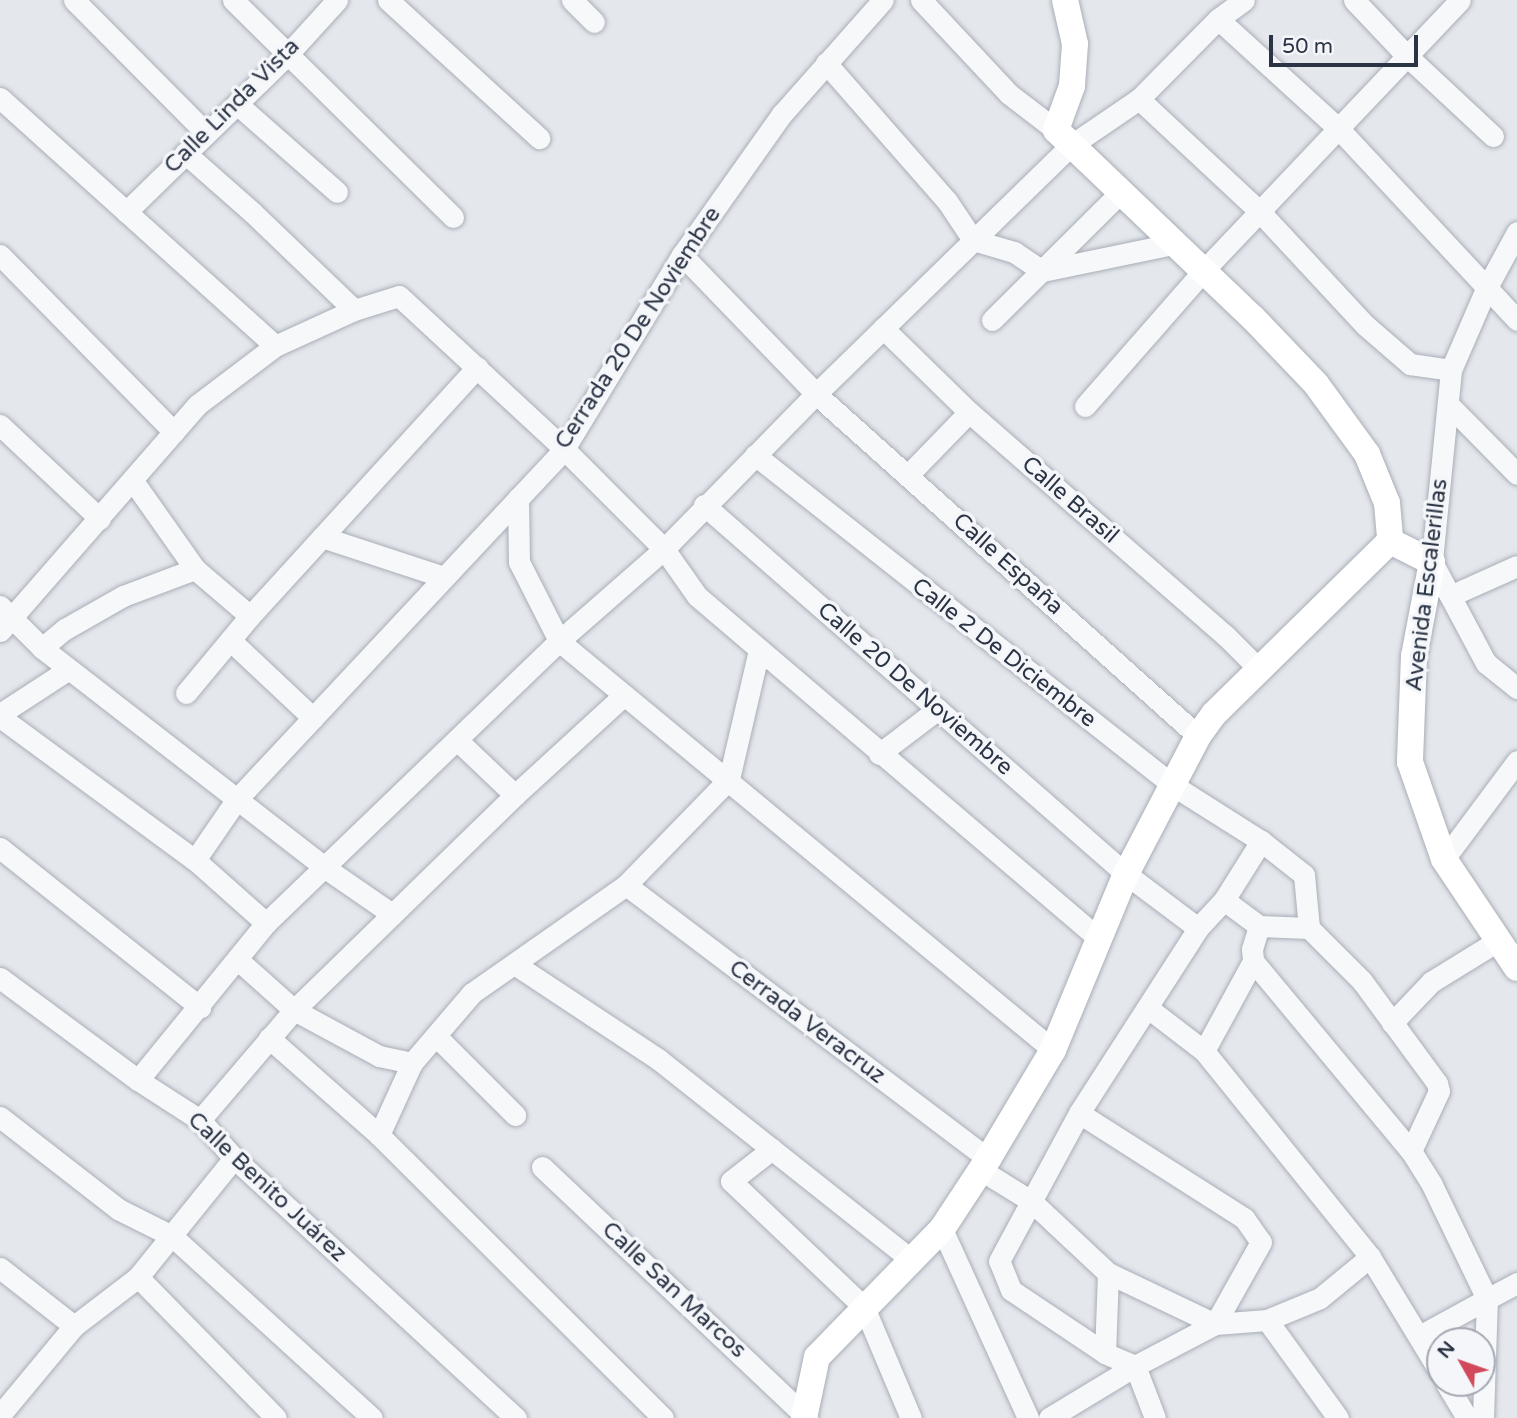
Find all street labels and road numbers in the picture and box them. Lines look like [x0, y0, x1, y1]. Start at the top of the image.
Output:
street label: Calle Linda Vista [159, 33, 305, 179]
street label: Cerrada 20 De Noviembre [549, 202, 727, 454]
street label: Calle Brasil [1016, 450, 1124, 550]
street label: Avenida Escalerillas [1400, 477, 1454, 693]
street label: Calle España [947, 507, 1069, 621]
street label: Calle 2 De Diciembre [906, 572, 1102, 734]
street label: Calle 20 De Noviembre [812, 597, 1018, 781]
street label: Cerrada Veracruz [723, 954, 891, 1090]
street label: Calle Benito Juárez [182, 1106, 352, 1268]
street label: Calle San Marcos [596, 1216, 752, 1364]

